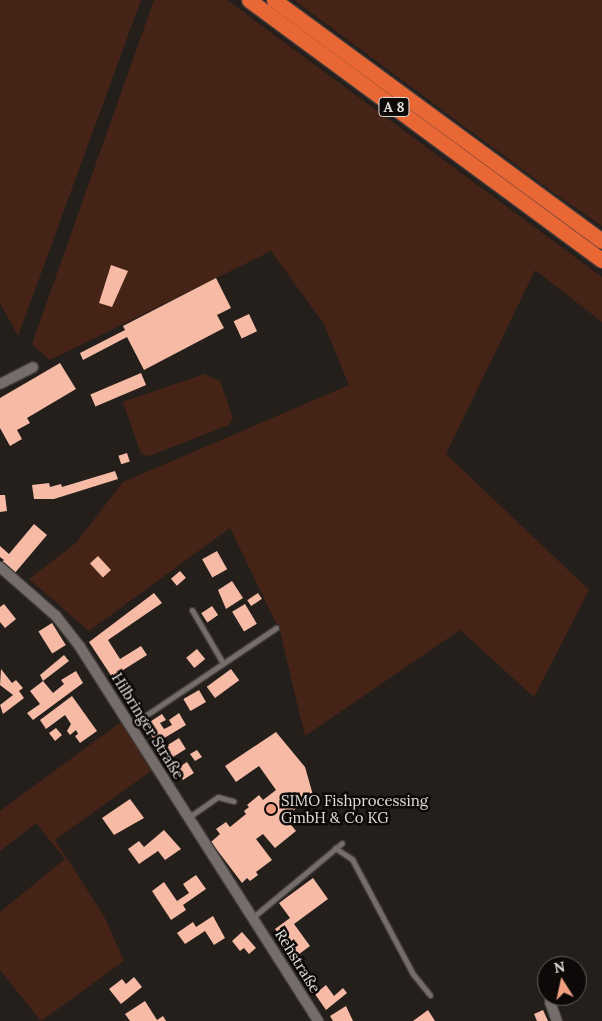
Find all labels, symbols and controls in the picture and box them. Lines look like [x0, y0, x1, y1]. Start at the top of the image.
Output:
road number: A 8 [378, 95, 410, 118]
street label: Hilbringer Straße [108, 670, 188, 782]
place label: SIMO Fishprocessing GmbH & Co KG [281, 791, 428, 826]
marker: SIMO Fishprocessing GmbH & Co KG [265, 803, 277, 815]
street label: Rehstraße [271, 926, 325, 996]
north arrow [537, 956, 587, 1006]
text: N [553, 957, 566, 977]

